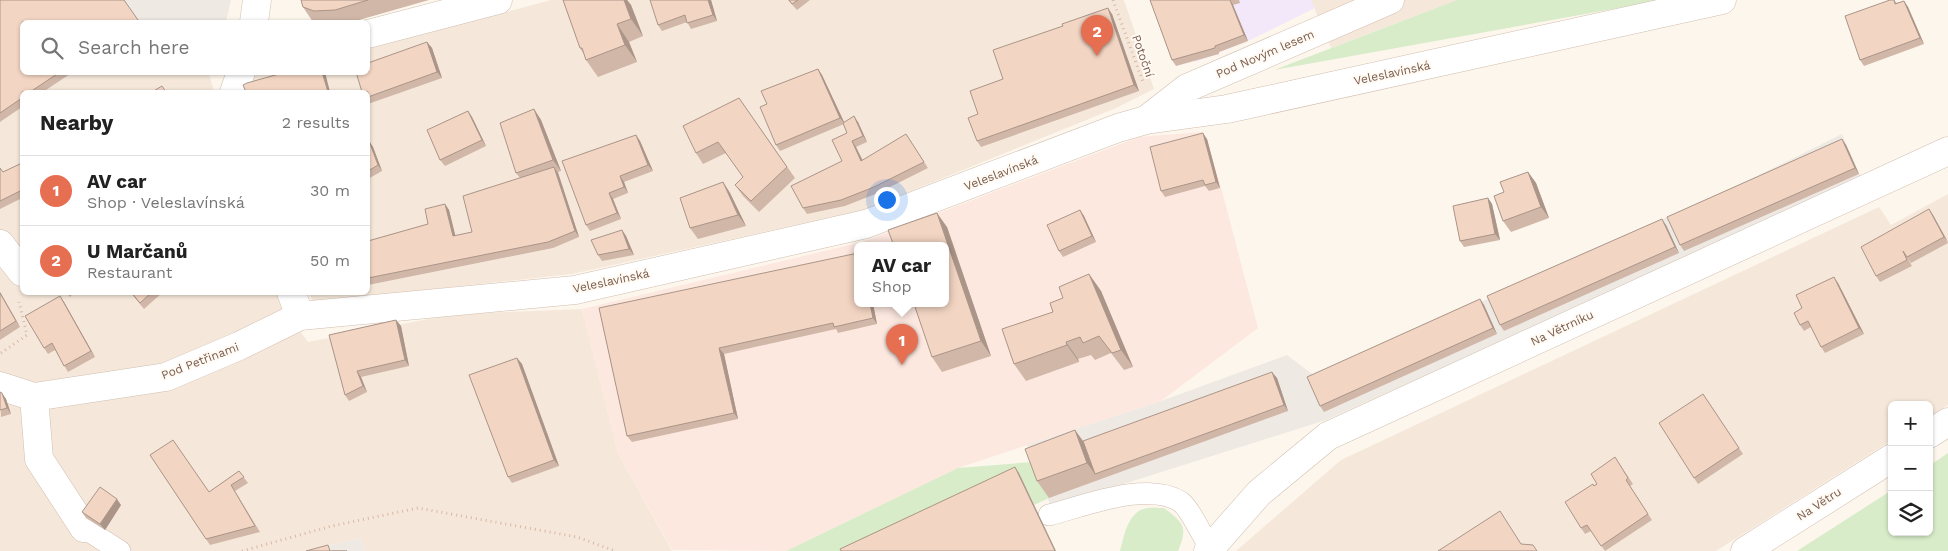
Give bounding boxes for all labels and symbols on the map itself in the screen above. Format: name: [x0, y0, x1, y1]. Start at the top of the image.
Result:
pin: 2: [1081, 15, 1113, 56]
street label: Pod Novým lesem: [1214, 27, 1316, 81]
street label: Potoční: [1129, 33, 1157, 79]
street label: Veleslavínská: [1352, 58, 1432, 88]
street label: Veleslavínská: [962, 152, 1040, 194]
your location: [874, 187, 900, 213]
street label: Veleslavínská: [571, 266, 651, 296]
street label: Na Větrníku: [1528, 307, 1596, 349]
pin: 1: [886, 324, 918, 365]
street label: Pod Petřinami: [159, 340, 241, 382]
street label: Na Větru: [1794, 484, 1844, 524]

